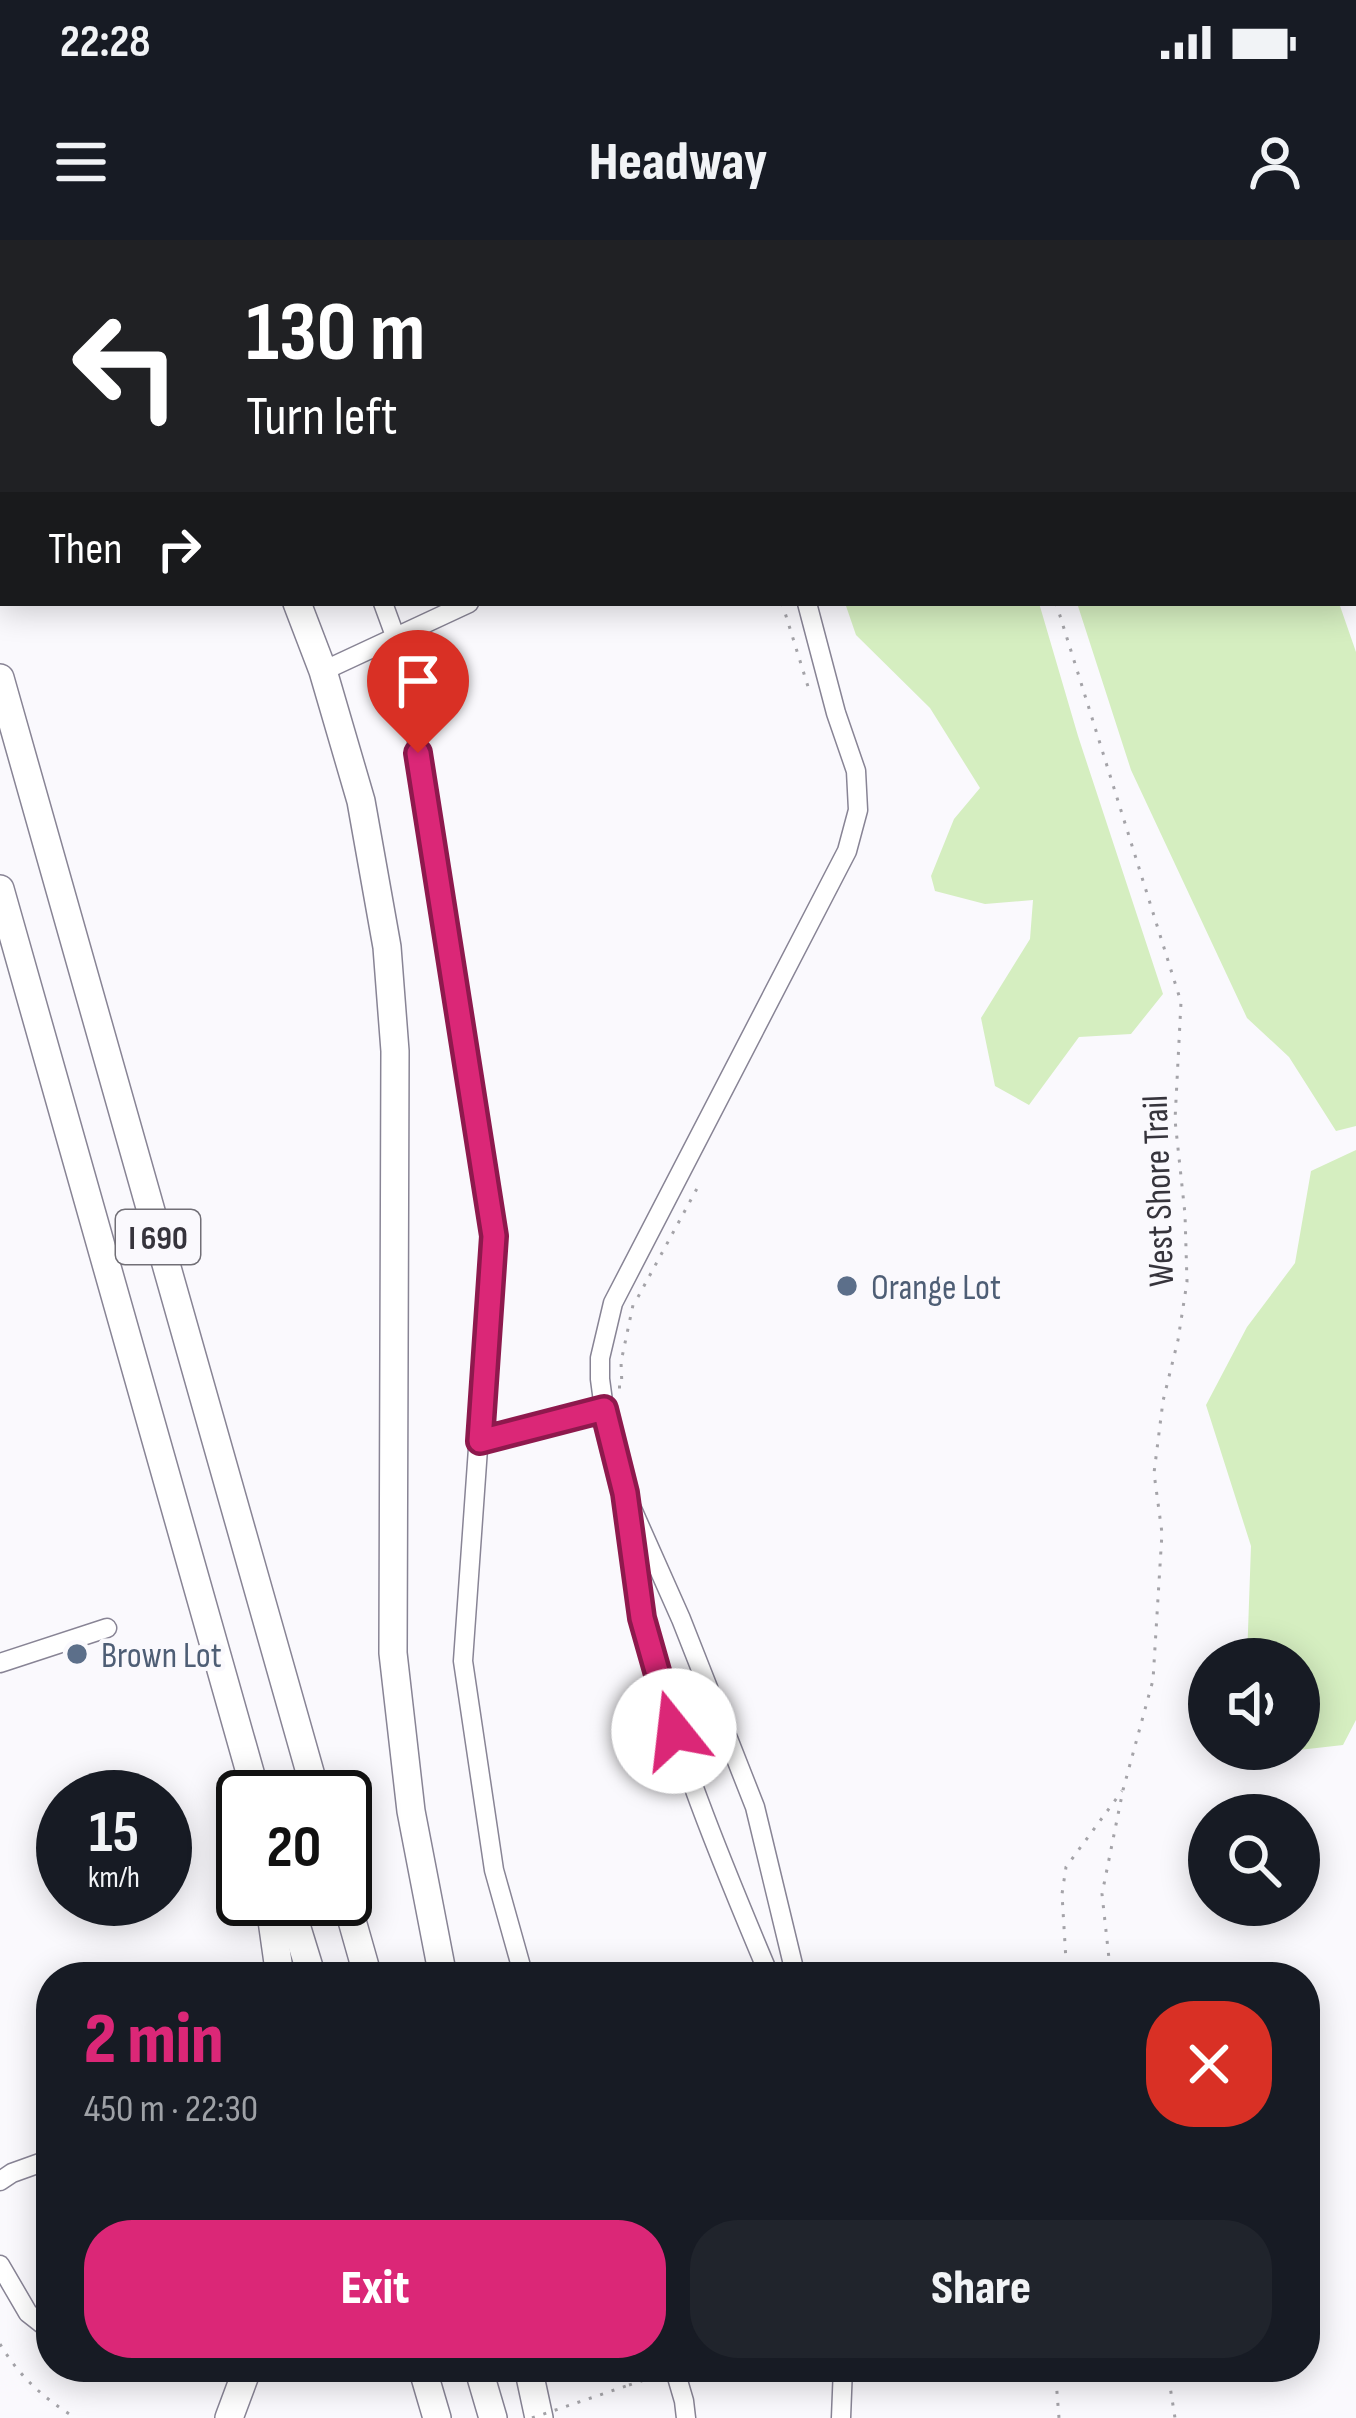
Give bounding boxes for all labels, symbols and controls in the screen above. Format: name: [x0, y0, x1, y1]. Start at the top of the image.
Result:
text: 22:28: [60, 15, 150, 70]
icon: menu: [48, 129, 114, 195]
icon: person: [1242, 129, 1308, 195]
text: Headway: [589, 130, 767, 195]
text: 130 m: [246, 283, 425, 384]
icon: left: [48, 288, 204, 444]
text: Turn left: [246, 385, 398, 450]
icon: right: [146, 516, 212, 582]
text: Then: [48, 522, 122, 577]
pin: [367, 630, 469, 753]
icon: arrive: [385, 648, 451, 714]
street label: West Shore Trail: [1135, 1094, 1184, 1287]
road number: I 690: [116, 1210, 200, 1264]
place label: Orange Lot: [871, 1267, 1001, 1310]
marker: Orange Lot: [834, 1273, 860, 1299]
place label: Brown Lot: [101, 1635, 222, 1678]
map controls: [1188, 1638, 1320, 1926]
button: sound: [1188, 1638, 1320, 1770]
marker: Brown Lot: [64, 1641, 90, 1667]
position arrow: [611, 1668, 737, 1794]
speed limit sign: 20: [216, 1770, 372, 1926]
button: search: [1188, 1794, 1320, 1926]
text: 15: [89, 1797, 139, 1869]
text: km/h: [88, 1860, 140, 1896]
text: 2 min: [84, 1997, 224, 2084]
button: close: [1146, 2001, 1272, 2127]
text: 450 m · 22:30: [84, 2086, 258, 2133]
button: Exit: [84, 2220, 666, 2358]
button: Share: [690, 2220, 1272, 2358]

